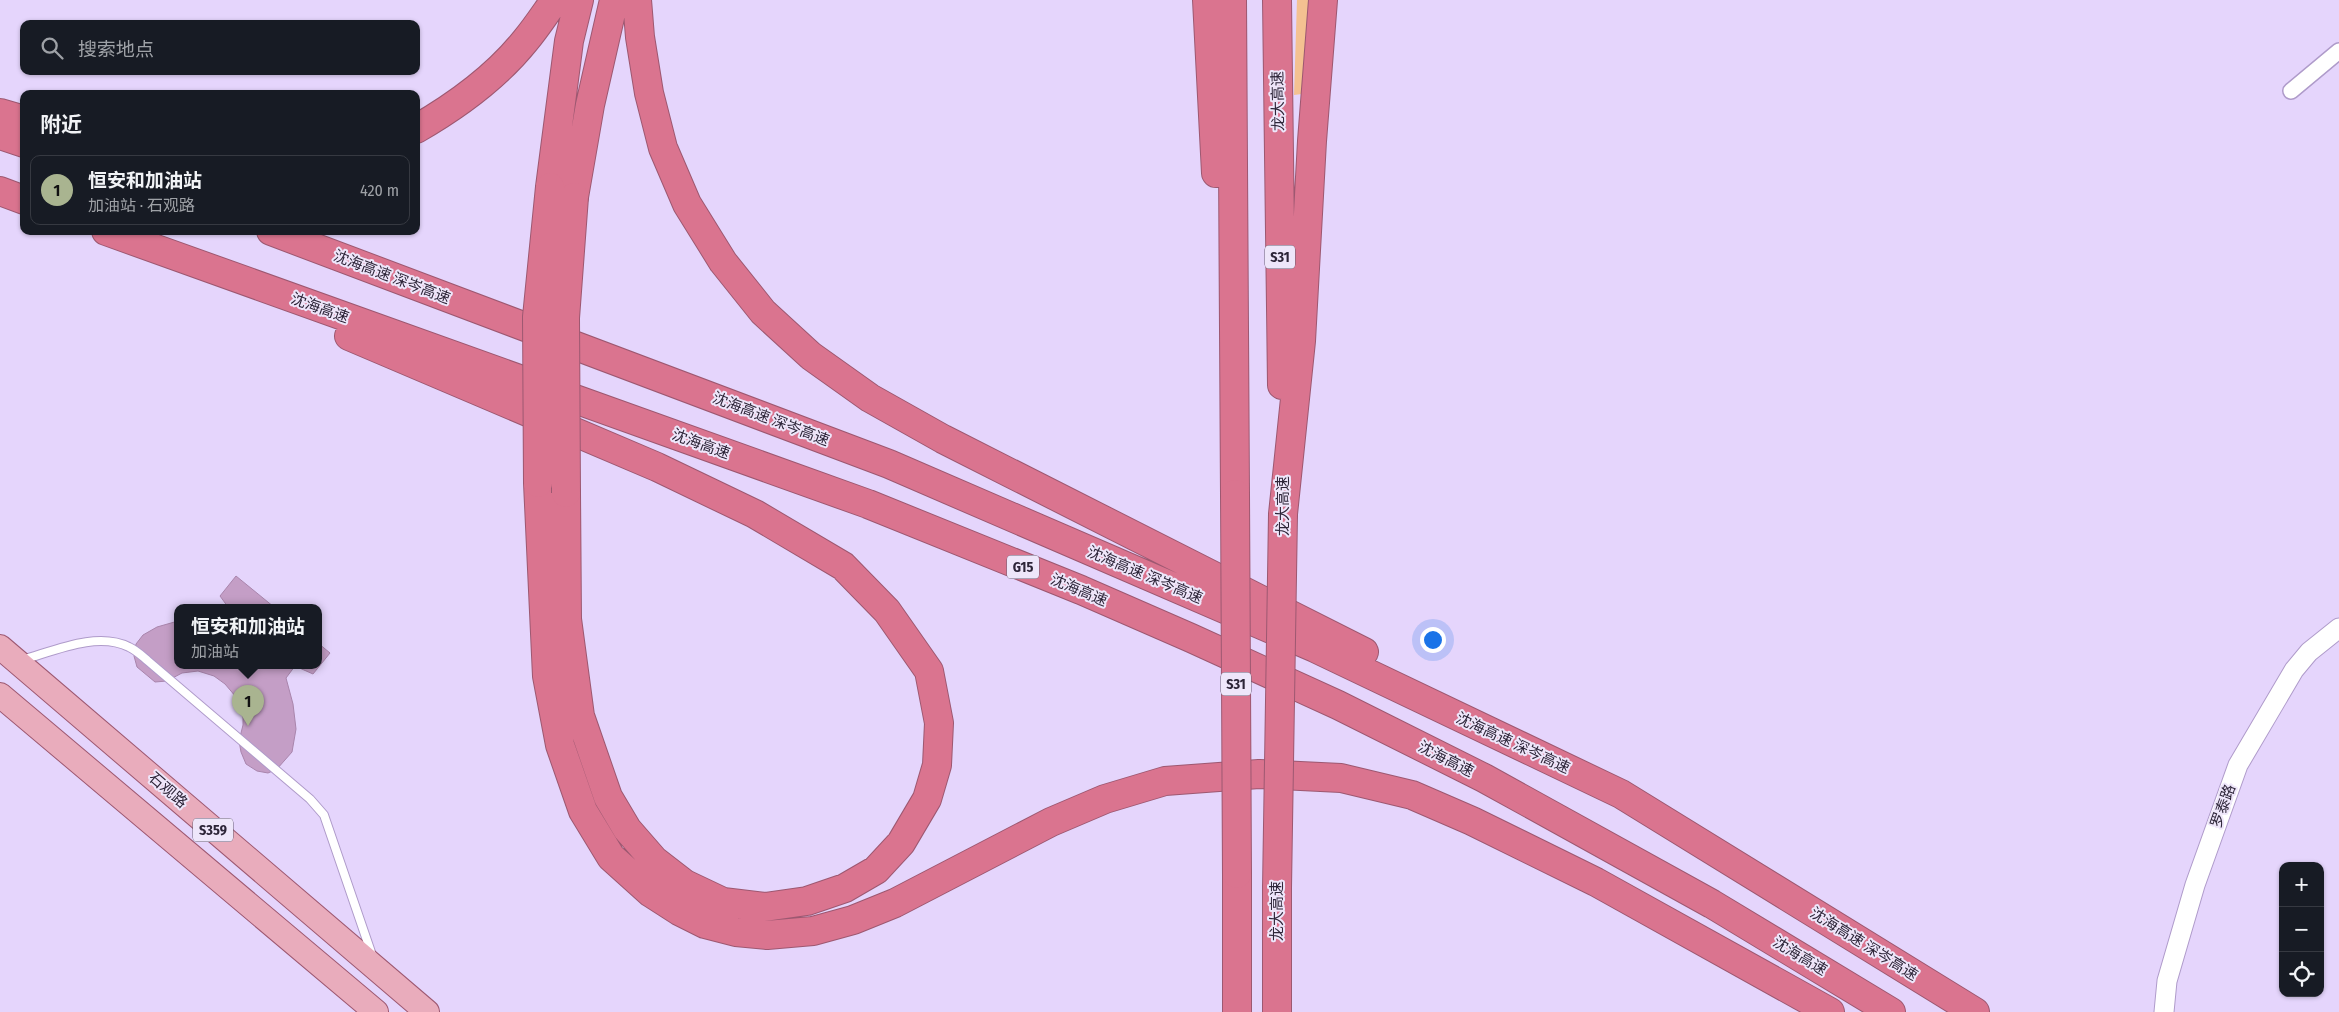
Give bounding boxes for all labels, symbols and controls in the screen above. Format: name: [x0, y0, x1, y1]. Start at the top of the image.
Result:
search box: [20, 20, 420, 75]
icon: search: [38, 34, 66, 62]
text: 搜索地点: [78, 38, 154, 61]
street label: 龙大高速: [1268, 71, 1288, 131]
text: 附近: [40, 112, 82, 138]
text: 恒安和加油站: [88, 169, 202, 192]
text: 1: [54, 181, 60, 200]
text: 420 m: [360, 181, 399, 200]
text: 加油站 · 石观路: [88, 196, 195, 215]
street label: 沈海高速 深岑高速: [331, 246, 453, 308]
road number: S31: [1265, 246, 1295, 268]
street label: 沈海高速: [289, 289, 351, 327]
street label: 沈海高速 深岑高速: [710, 388, 832, 450]
street label: 沈海高速: [670, 425, 732, 463]
street label: 龙大高速: [1274, 476, 1292, 536]
street label: 沈海高速 深岑高速: [1085, 543, 1205, 607]
road number: G15: [1007, 556, 1039, 578]
street label: 沈海高速: [1048, 570, 1110, 610]
popup: [174, 604, 322, 669]
text: 恒安和加油站: [191, 615, 305, 638]
your location: [1420, 627, 1446, 653]
text: 加油站: [191, 642, 239, 661]
road number: S31: [1221, 672, 1251, 696]
pin: 1: [232, 685, 264, 726]
street label: 沈海高速 深岑高速: [1453, 709, 1573, 777]
street label: 沈海高速: [1415, 737, 1477, 781]
street label: 石观路: [145, 768, 191, 812]
street label: 罗泰路: [2207, 782, 2239, 830]
road number: S359: [193, 818, 233, 842]
map controls: [2279, 862, 2324, 997]
button: +: [2279, 862, 2324, 907]
street label: 龙大高速: [1268, 881, 1286, 941]
street label: 沈海高速 深岑高速: [1807, 904, 1921, 984]
button: −: [2279, 907, 2324, 952]
street label: 沈海高速: [1770, 933, 1830, 979]
button: locate: [2279, 952, 2324, 997]

